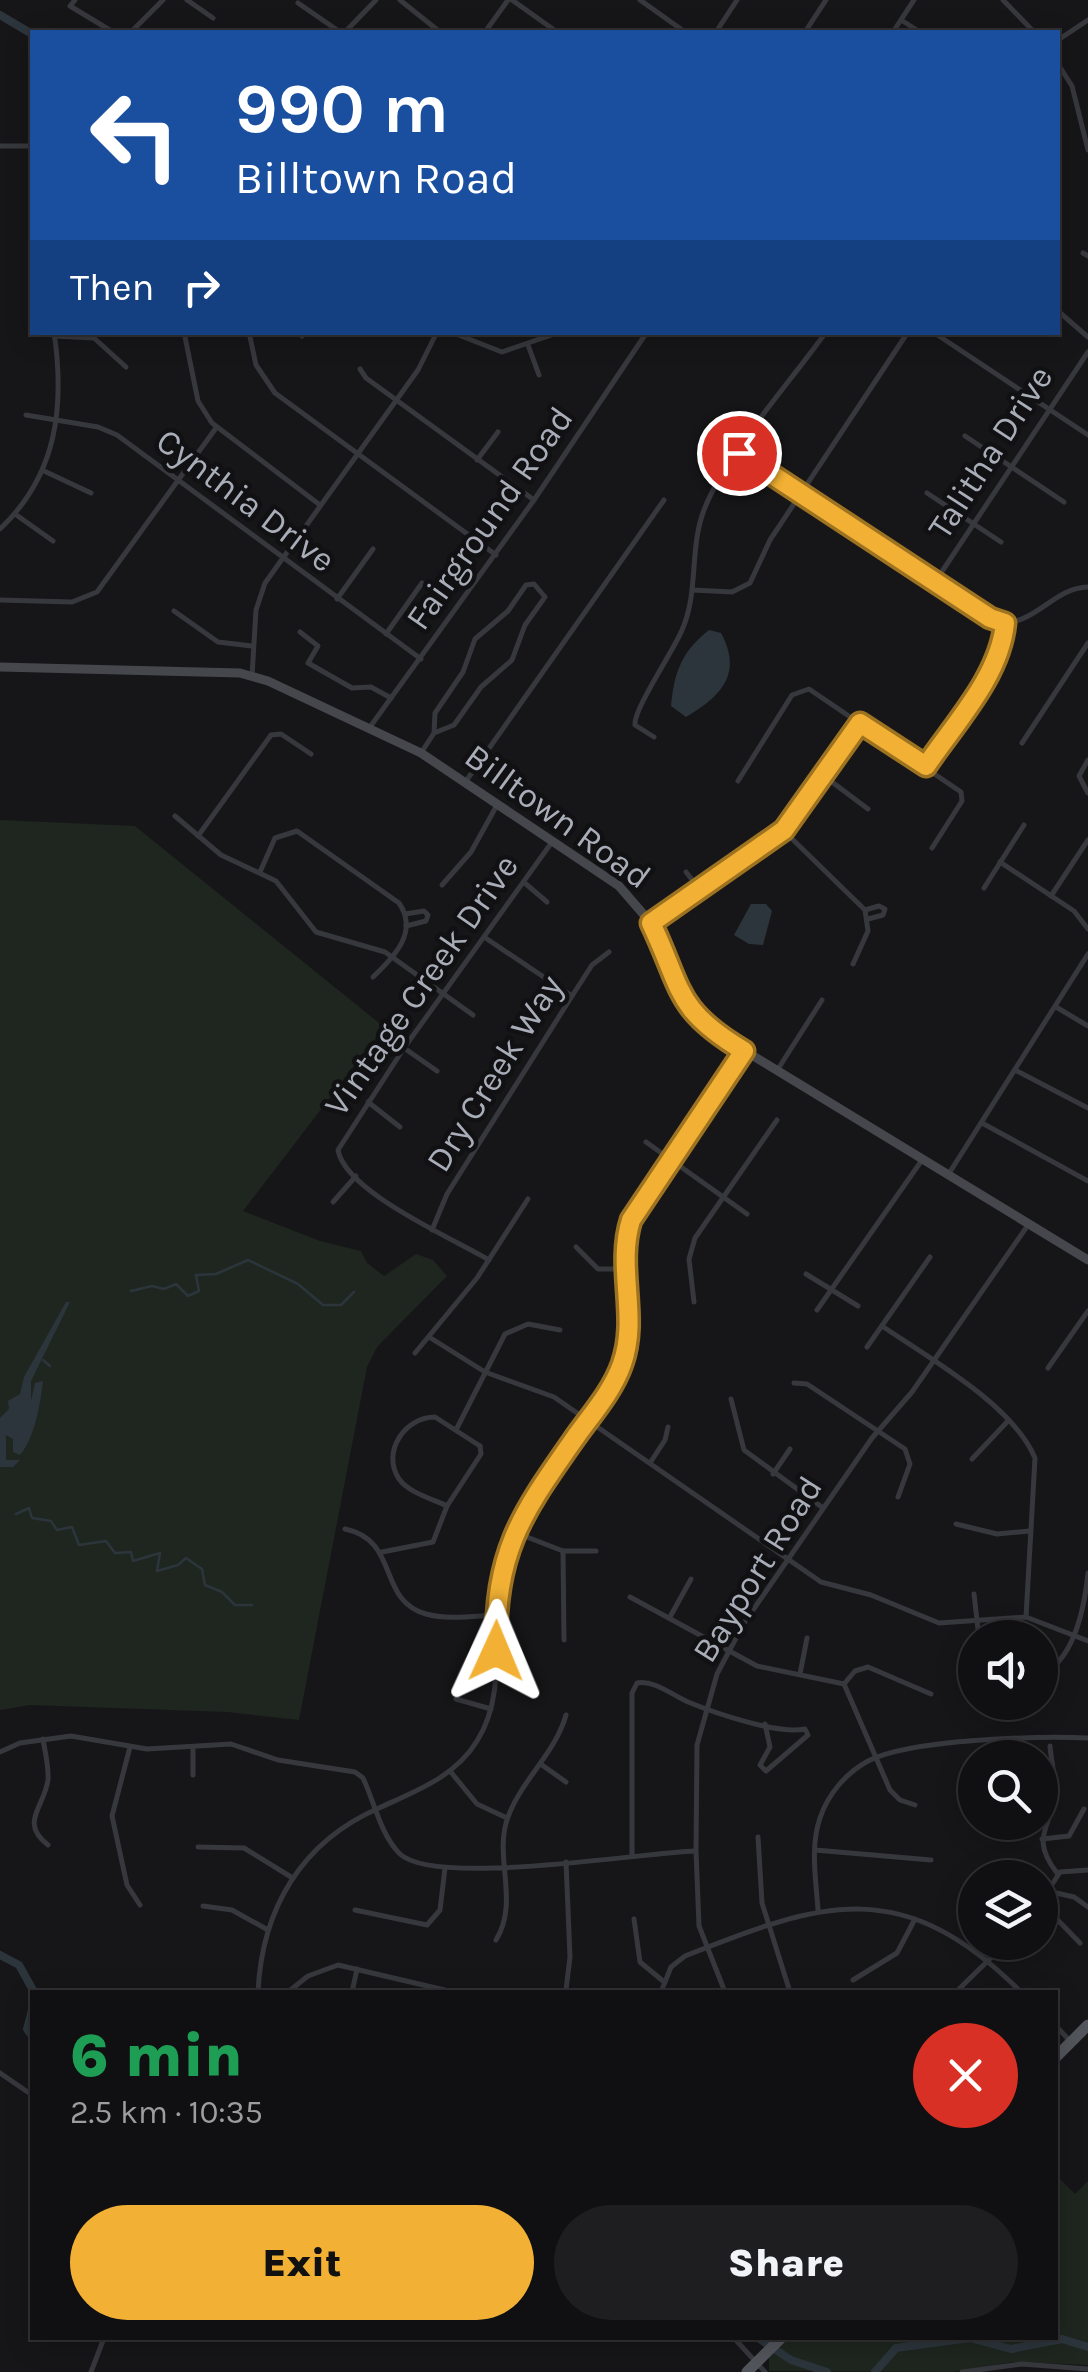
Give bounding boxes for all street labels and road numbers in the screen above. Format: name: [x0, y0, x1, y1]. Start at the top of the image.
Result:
street label: Talitha Drive: [919, 358, 1061, 546]
street label: Fairground Road: [397, 399, 582, 638]
street label: Cynthia Drive: [148, 420, 343, 581]
street label: Billtown Road: [457, 735, 659, 897]
street label: Vintage Creek Drive: [316, 847, 527, 1124]
street label: Dry Creek Way: [418, 967, 571, 1179]
street label: Bayport Road: [684, 1469, 831, 1670]

